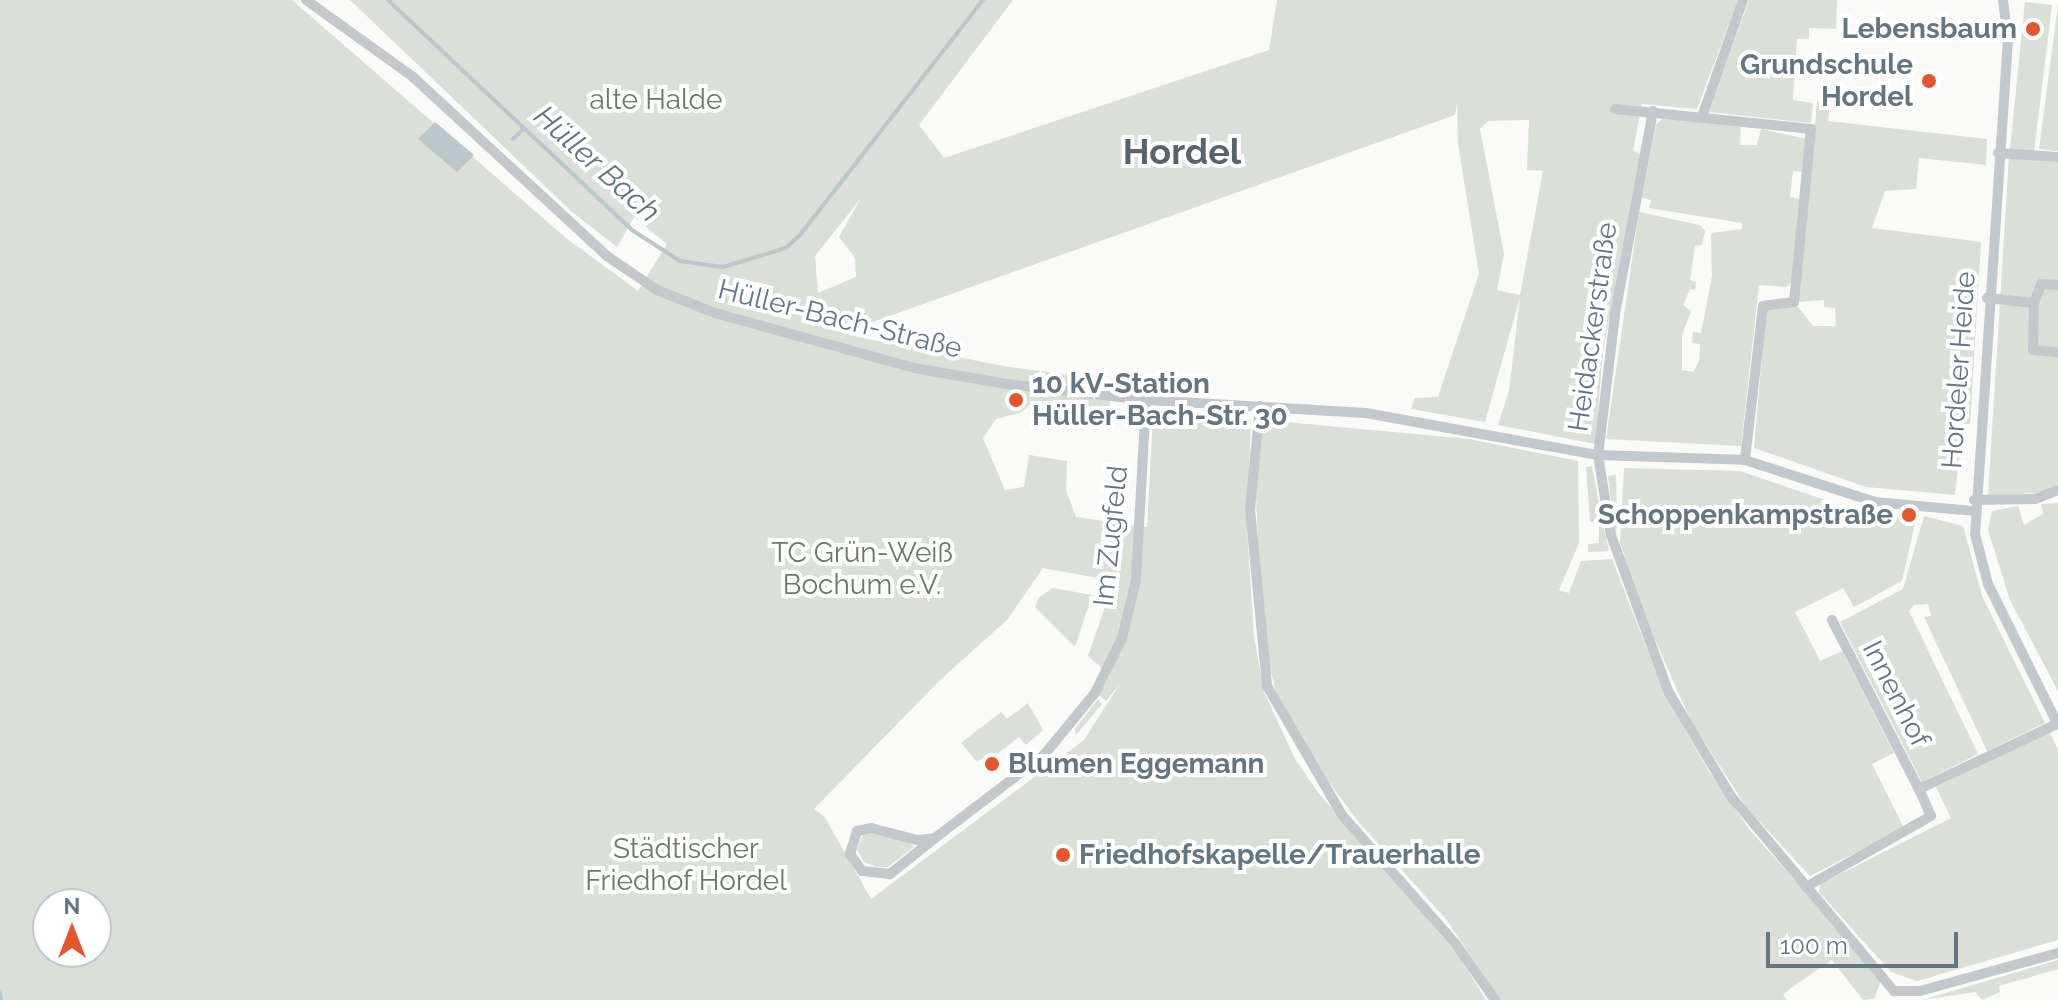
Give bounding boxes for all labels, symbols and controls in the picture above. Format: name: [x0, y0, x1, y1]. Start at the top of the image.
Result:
place label: Lebensbaum: [1842, 12, 2017, 46]
marker: Lebensbaum: [2024, 20, 2042, 38]
place label: Grundschule Hordel: [1740, 48, 1913, 114]
marker: Grundschule Hordel: [1920, 72, 1938, 90]
park label: alte Halde: [590, 83, 722, 117]
water label: Hüller Bach: [526, 98, 668, 230]
district label: Hordel: [1123, 130, 1241, 174]
street label: Heidackerstraße: [1562, 220, 1624, 434]
street label: Hordeler Heide: [1935, 270, 1983, 470]
street label: Hüller-Bach-Straße: [715, 272, 965, 366]
place label: 10 kV-Station Hüller-Bach-Str. 30: [1032, 367, 1288, 433]
marker: 10 kV-Station Hüller-Bach-Str. 30: [1007, 391, 1025, 409]
street label: Im Zugfeld: [1087, 464, 1135, 608]
place label: Schoppenkampstraße: [1598, 498, 1893, 532]
marker: Schoppenkampstraße: [1900, 506, 1918, 524]
park label: TC Grün-Weiß Bochum e.V.: [771, 536, 953, 602]
street label: Innenhof: [1855, 635, 1937, 753]
place label: Blumen Eggemann: [1008, 747, 1264, 781]
marker: Blumen Eggemann: [983, 755, 1001, 773]
park label: Städtischer Friedhof Hordel: [585, 832, 787, 898]
place label: Friedhofskapelle/Trauerhalle: [1079, 838, 1480, 872]
marker: Friedhofskapelle/Trauerhalle: [1054, 846, 1072, 864]
north arrow: [32, 888, 112, 968]
text: N: [64, 893, 80, 919]
scale bar: [1770, 916, 1962, 966]
text: 100 m: [1780, 931, 1848, 960]

